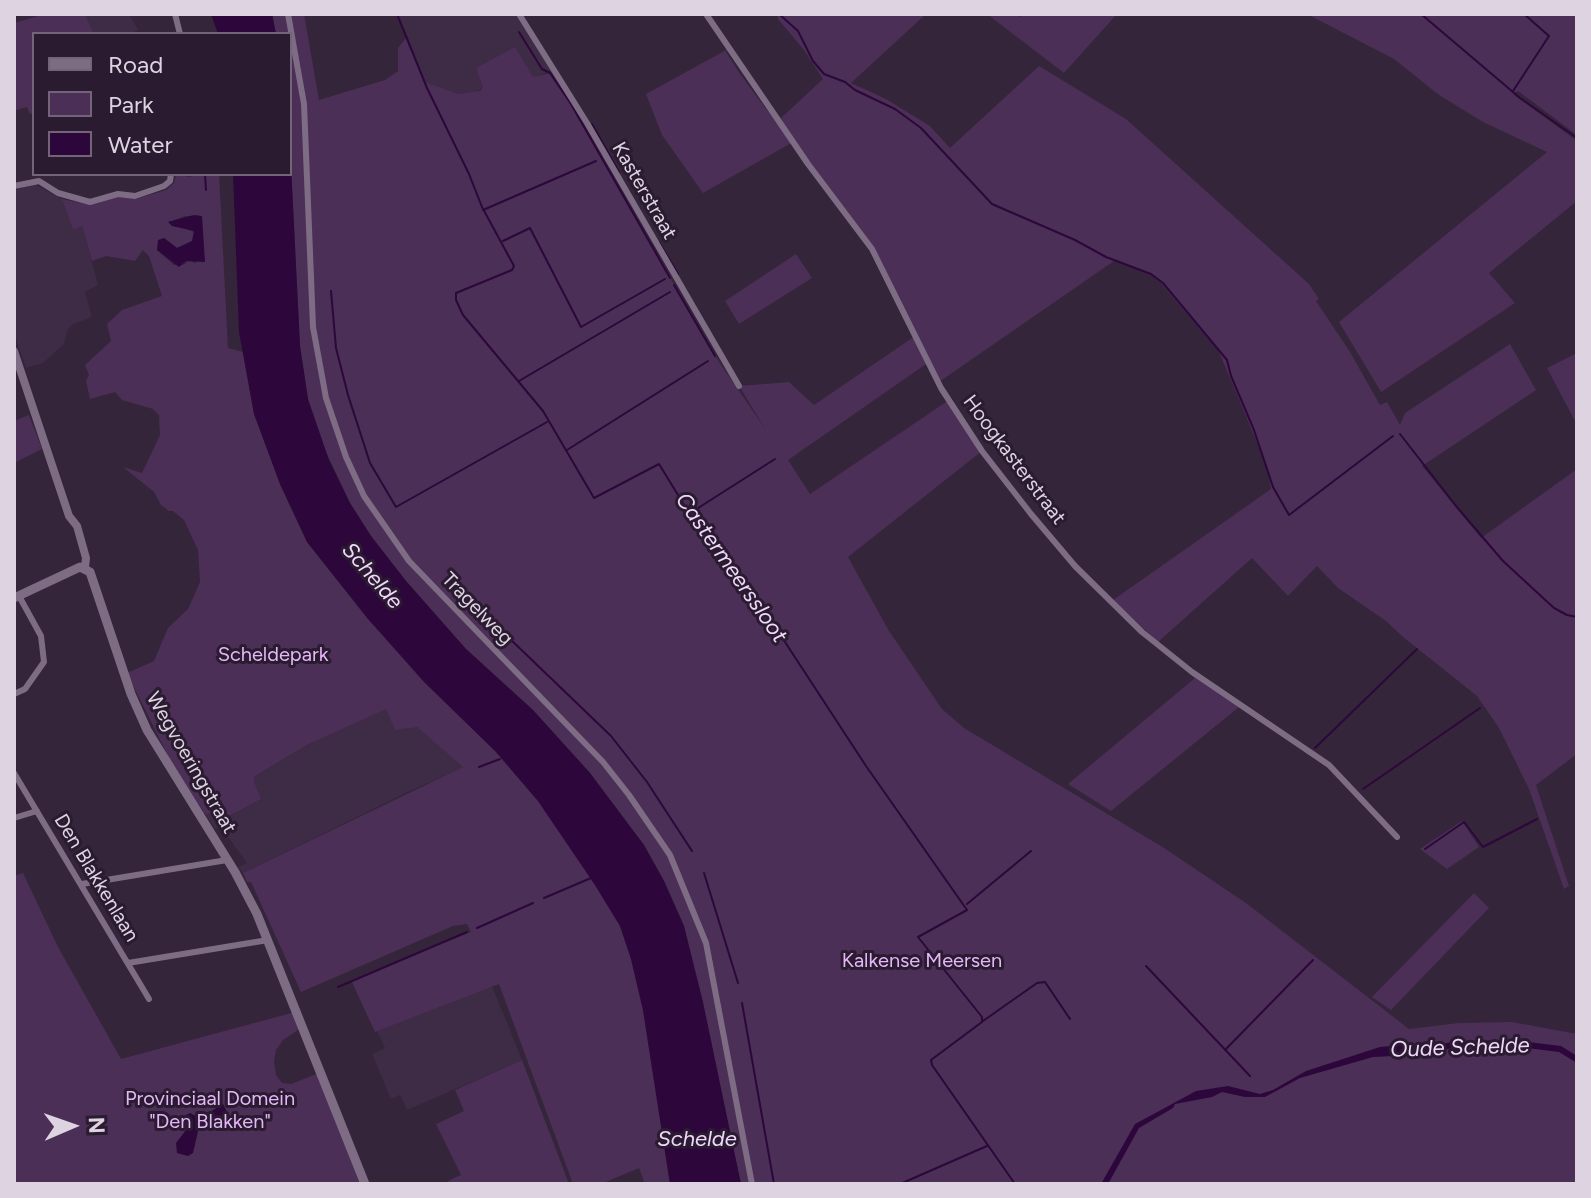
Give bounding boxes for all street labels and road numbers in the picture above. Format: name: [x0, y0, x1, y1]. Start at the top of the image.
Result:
street label: Kasterstraat: [607, 138, 681, 244]
street label: Hoogkasterstraat: [958, 391, 1070, 529]
street label: Tragelweg: [436, 567, 518, 651]
street label: Wegvoeringstraat: [141, 688, 241, 838]
street label: Den Blakkenlaan: [48, 810, 144, 946]

